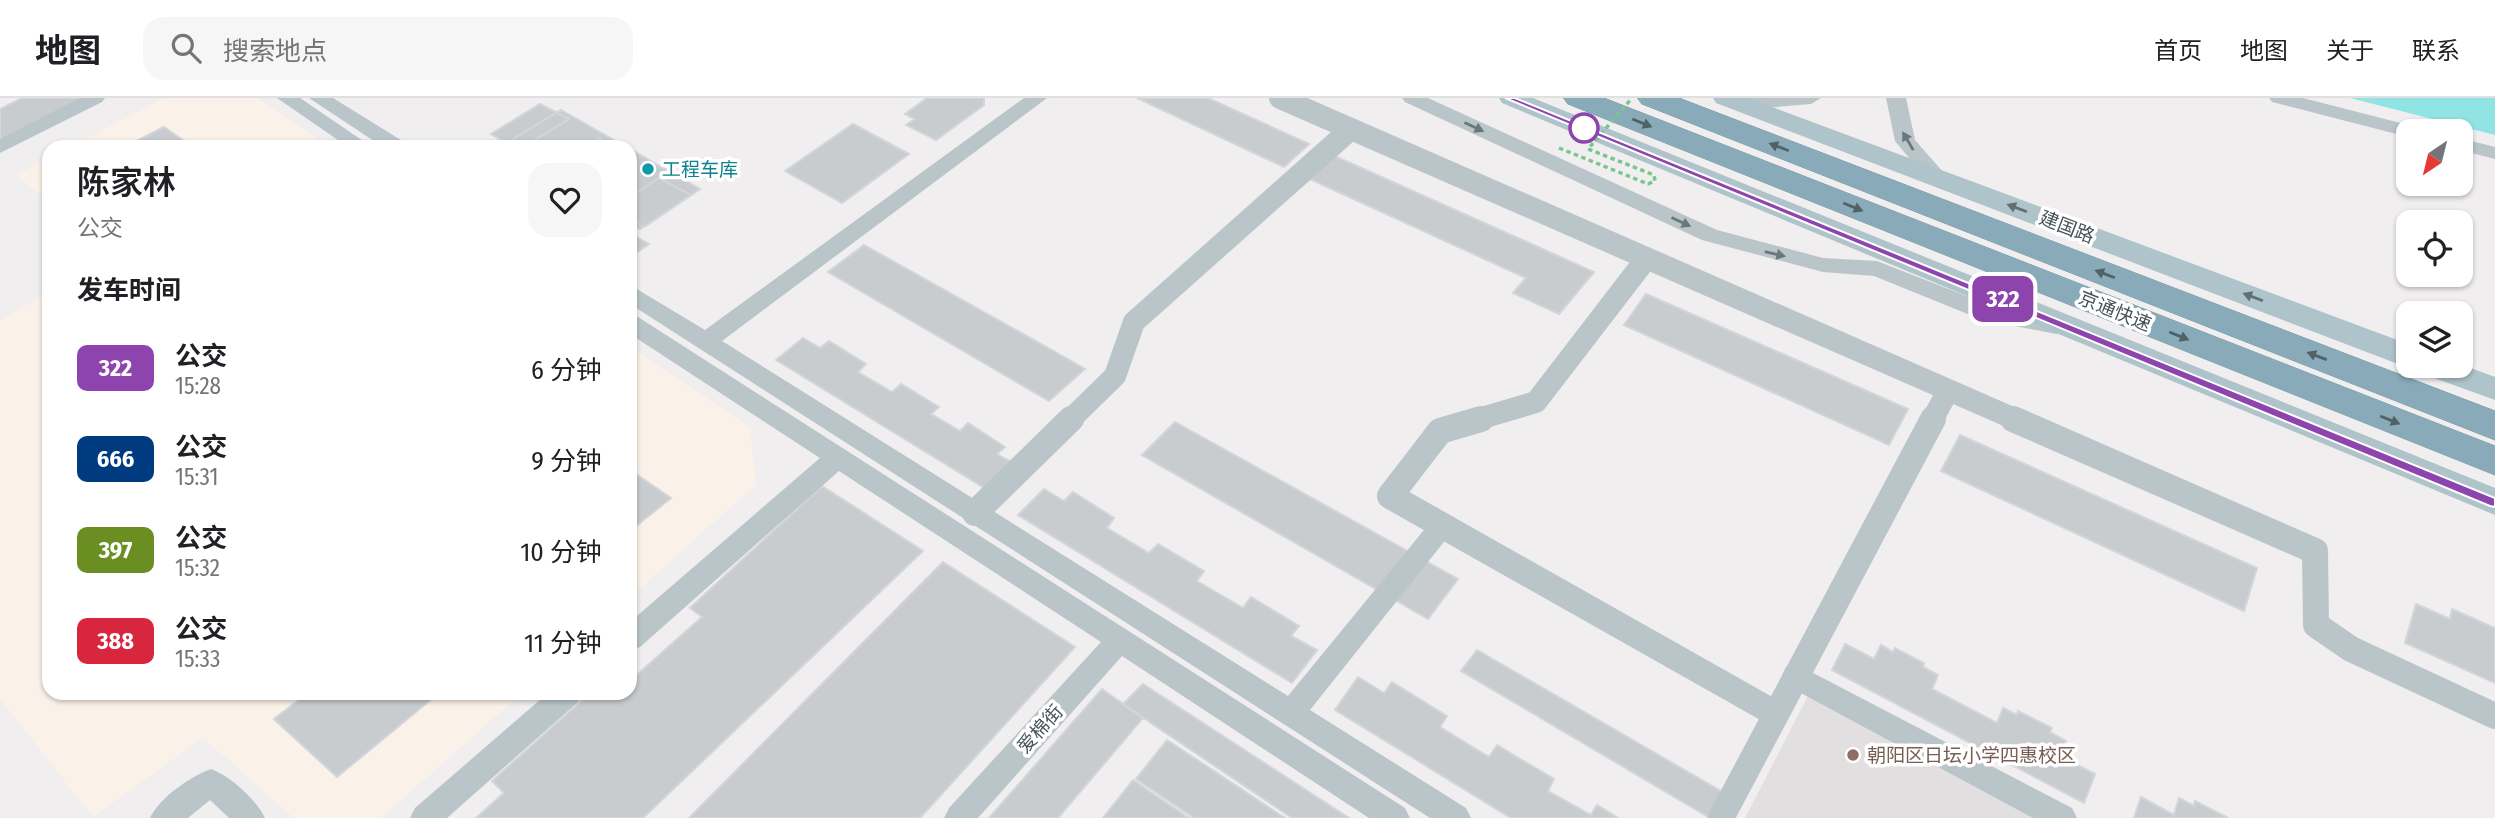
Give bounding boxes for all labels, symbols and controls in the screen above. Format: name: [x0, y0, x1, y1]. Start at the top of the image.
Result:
search box: [143, 17, 633, 80]
icon: search: [167, 29, 205, 67]
text: 地图: [35, 31, 101, 71]
text: 搜索地点: [223, 36, 327, 67]
text: 首页: [2154, 37, 2202, 65]
text: 地图: [2240, 37, 2288, 65]
text: 关于: [2326, 37, 2374, 65]
text: 联系: [2412, 37, 2460, 65]
unlabelled marker: [1569, 113, 1599, 143]
one-way arrow: [1631, 118, 1652, 129]
north arrow: [2396, 119, 2473, 196]
map controls: [2396, 119, 2473, 378]
one-way arrow: [1464, 121, 1484, 132]
one-way arrow: [1902, 131, 1915, 151]
one-way arrow: [1768, 142, 1789, 153]
place label: 工程车库: [662, 158, 738, 181]
marker: 工程车库: [640, 161, 656, 177]
text: 陈家林: [77, 163, 176, 203]
button: heart: [528, 163, 602, 237]
one-way arrow: [1843, 201, 1864, 212]
one-way arrow: [2006, 202, 2027, 213]
street label: 建国路: [2036, 206, 2098, 248]
button: locate: [2396, 210, 2473, 287]
text: 公交: [77, 214, 123, 242]
one-way arrow: [1670, 217, 1691, 228]
one-way arrow: [1764, 249, 1786, 260]
one-way arrow: [2095, 269, 2116, 280]
text: 发车时间: [77, 275, 181, 306]
line badge: 322: [1963, 276, 2043, 322]
text: 322: [1986, 285, 2020, 313]
street label: 京通快速: [2075, 286, 2155, 336]
one-way arrow: [2242, 291, 2263, 302]
button: layers: [2396, 301, 2473, 378]
one-way arrow: [2168, 330, 2189, 341]
text: 公交: [175, 341, 227, 372]
one-way arrow: [2307, 351, 2328, 362]
text: 322: [99, 354, 132, 382]
text: 6 分钟: [531, 355, 602, 386]
text: 15:28: [175, 372, 221, 400]
one-way arrow: [2380, 414, 2401, 425]
text: 公交: [175, 432, 227, 463]
text: 666: [97, 445, 134, 473]
text: 9 分钟: [531, 446, 602, 477]
text: 15:31: [175, 463, 218, 491]
text: 公交: [175, 523, 227, 554]
text: 397: [99, 536, 132, 564]
text: 10 分钟: [520, 537, 602, 568]
text: 15:32: [175, 554, 220, 582]
text: 公交: [175, 614, 227, 645]
text: 388: [97, 627, 134, 655]
text: 11 分钟: [524, 628, 602, 659]
text: 15:33: [175, 645, 220, 673]
street label: 爱棉街: [1012, 700, 1068, 758]
place label: 朝阳区日坛小学四惠校区: [1867, 744, 2076, 767]
marker: 朝阳区日坛小学四惠校区: [1845, 747, 1861, 763]

